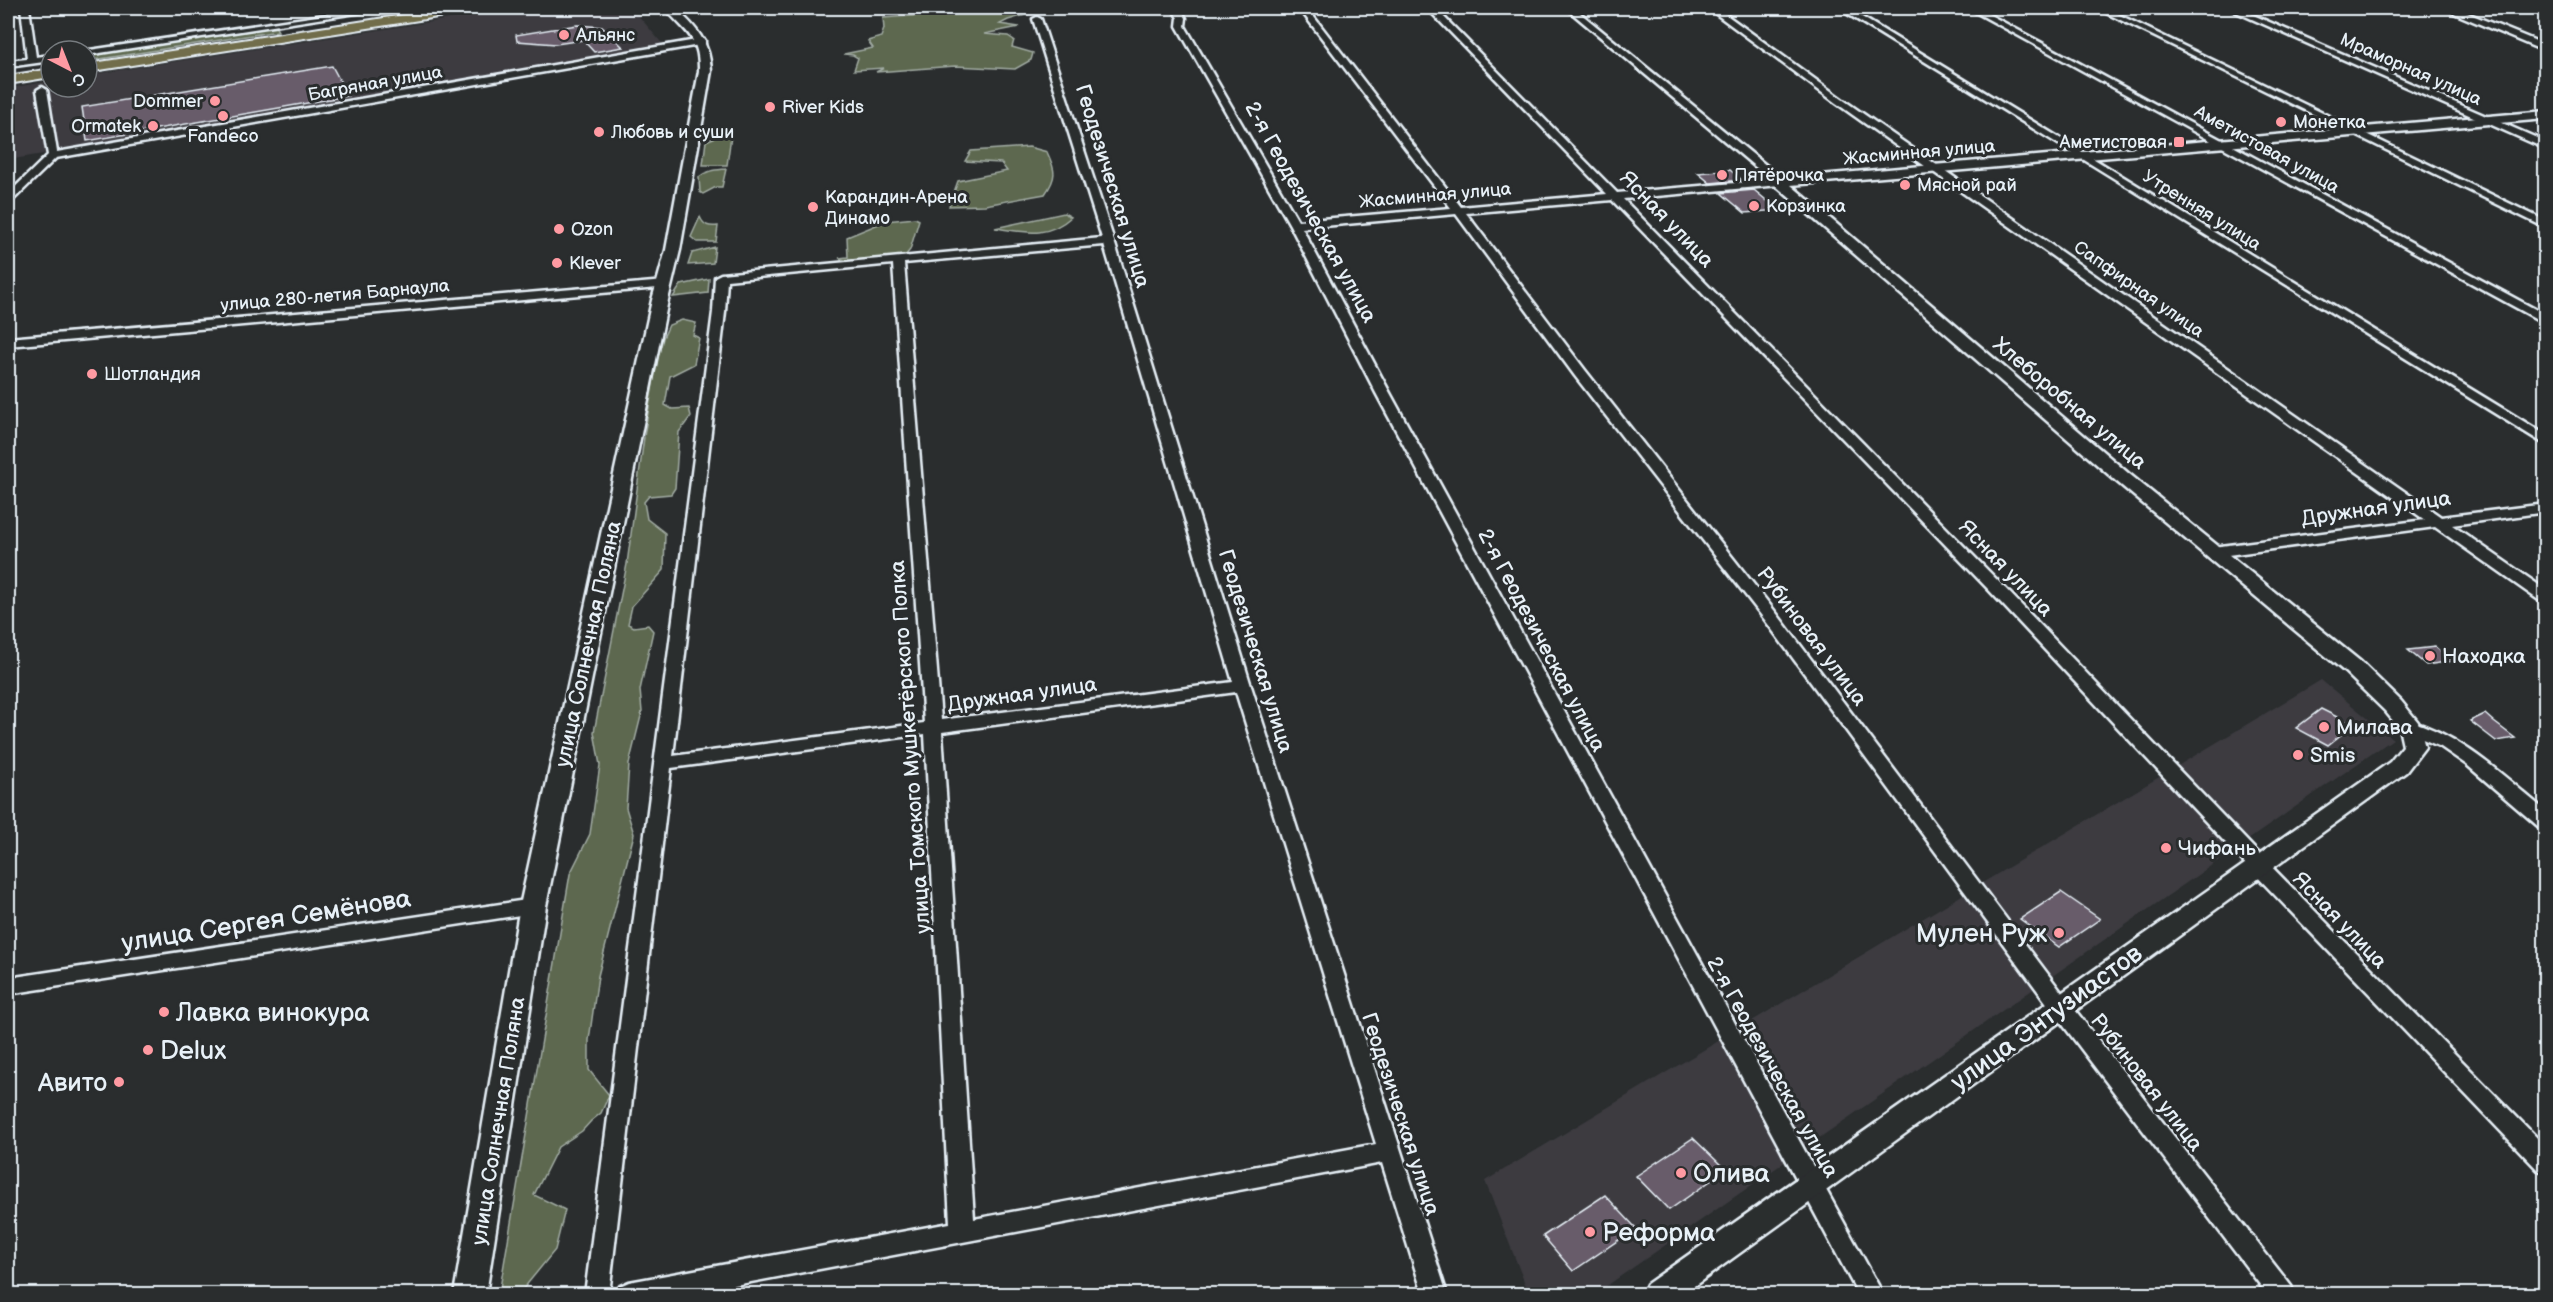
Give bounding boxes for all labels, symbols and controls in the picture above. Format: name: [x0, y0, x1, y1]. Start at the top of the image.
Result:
place label: Альянс: [575, 25, 635, 46]
marker: Альянс: [557, 28, 571, 42]
street label: Мраморная улица: [2337, 29, 2485, 110]
north arrow: [39, 39, 99, 99]
street label: Багряная улица: [306, 61, 444, 106]
text: С: [68, 68, 89, 90]
street label: Геодезическая улица: [1070, 81, 1156, 291]
place label: Dommer: [133, 91, 203, 112]
marker: Dommer: [208, 94, 222, 108]
place label: River Kids: [782, 97, 864, 118]
street label: 2-я Геодезическая улица: [1239, 97, 1382, 328]
marker: River Kids: [763, 100, 777, 114]
street label: Аметистовая улица: [2190, 100, 2343, 198]
marker: Fandeco: [216, 109, 230, 123]
place label: Монетка: [2293, 112, 2366, 133]
marker: Монетка: [2274, 115, 2288, 129]
place label: Ormatek: [71, 116, 141, 137]
marker: Ormatek: [146, 119, 160, 133]
place label: Любовь и суши: [610, 122, 734, 143]
marker: Любовь и суши: [592, 125, 606, 139]
place label: Fandeco: [187, 126, 259, 147]
place label: Аметистовая: [2059, 132, 2167, 153]
street label: Жасминная улица: [1842, 135, 1996, 170]
marker: Аметистовая: [2172, 135, 2186, 149]
place label: Пятёрочка: [1734, 165, 1825, 186]
street label: Ясная улица: [1614, 166, 1719, 273]
street label: Утренняя улица: [2139, 166, 2265, 255]
marker: Пятёрочка: [1715, 168, 1729, 182]
place label: Мясной рай: [1917, 175, 2017, 196]
street label: Жасминная улица: [1358, 178, 1512, 213]
marker: Мясной рай: [1898, 178, 1912, 192]
place label: Карандин-Арена Динамо: [825, 187, 968, 229]
place label: Корзинка: [1766, 196, 1846, 217]
marker: Корзинка: [1747, 199, 1761, 213]
marker: Карандин-Арена Динамо: [806, 200, 820, 214]
place label: Ozon: [571, 219, 613, 240]
marker: Ozon: [552, 222, 566, 236]
street label: Сапфирная улица: [2070, 237, 2208, 342]
place label: Klever: [569, 253, 621, 274]
marker: Klever: [550, 256, 564, 270]
street label: улица 280-летия Барнаула: [220, 275, 451, 316]
street label: Хлеборобная улица: [1988, 332, 2152, 475]
place label: Шотландия: [104, 364, 201, 385]
marker: Шотландия: [85, 367, 99, 381]
street label: Дружная улица: [2300, 486, 2453, 531]
street label: Ясная улица: [1953, 515, 2058, 622]
street label: улица Солнечная Поляна: [550, 518, 627, 770]
street label: 2-я Геодезическая улица: [1472, 524, 1611, 756]
street label: Геодезическая улица: [1213, 546, 1299, 756]
street label: улица Томского Мушкетёрского Полка: [885, 559, 936, 935]
street label: Рубиновая улица: [1751, 562, 1872, 711]
place label: Находка: [2442, 644, 2526, 669]
marker: Находка: [2423, 649, 2437, 663]
street label: Дружная улица: [946, 672, 1099, 717]
place label: Милава: [2336, 715, 2414, 740]
marker: Милава: [2317, 720, 2331, 734]
place label: Smis: [2310, 743, 2355, 768]
marker: Smis: [2291, 748, 2305, 762]
place label: Чифань: [2178, 836, 2257, 861]
marker: Чифань: [2159, 841, 2173, 855]
street label: Ясная улица: [2287, 867, 2392, 974]
street label: улица Сергея Семёнова: [119, 883, 413, 960]
place label: Мулен Руж: [1916, 919, 2048, 950]
marker: Мулен Руж: [2052, 926, 2066, 940]
street label: улица Энтузиастов: [1945, 938, 2149, 1098]
street label: 2-я Геодезическая улица: [1701, 952, 1844, 1183]
street label: улица Солнечная Поляна: [467, 995, 531, 1247]
place label: Лавка винокура: [175, 998, 370, 1029]
marker: Лавка винокура: [157, 1005, 171, 1019]
street label: Рубиновая улица: [2085, 1008, 2208, 1157]
street label: Геодезическая улица: [1356, 1010, 1445, 1219]
place label: Delux: [160, 1036, 226, 1067]
marker: Delux: [141, 1043, 155, 1057]
place label: Авито: [37, 1068, 107, 1099]
marker: Авито: [112, 1075, 126, 1089]
place label: Олива: [1693, 1159, 1770, 1190]
marker: Олива: [1674, 1166, 1688, 1180]
place label: Реформа: [1602, 1218, 1715, 1249]
marker: Реформа: [1583, 1225, 1597, 1239]

